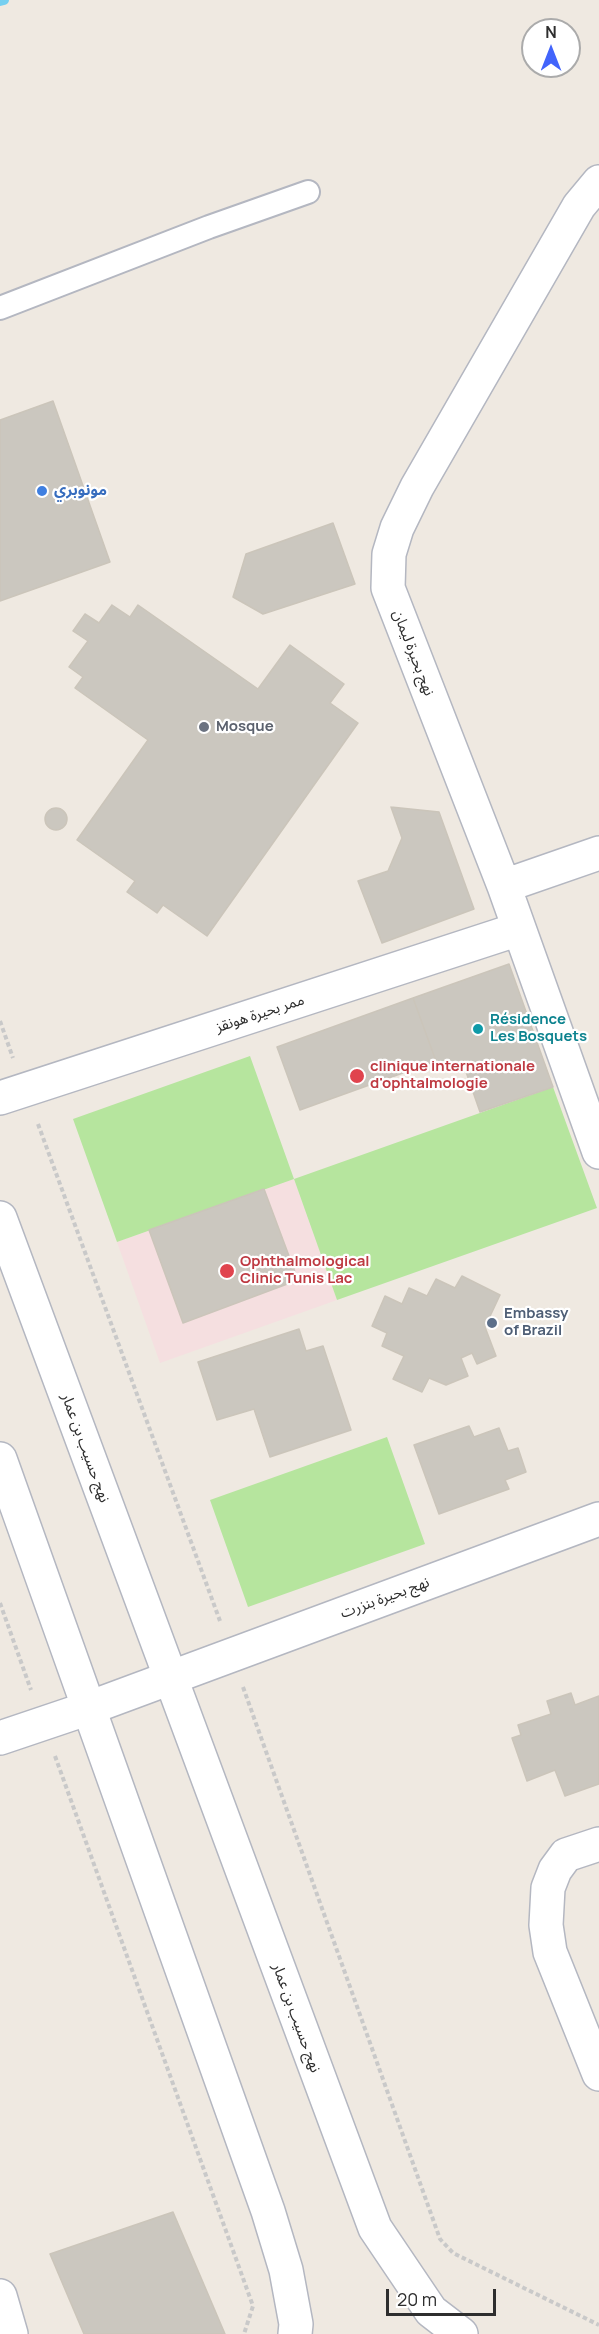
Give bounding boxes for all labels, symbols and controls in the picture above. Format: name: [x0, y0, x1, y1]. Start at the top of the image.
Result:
north arrow: [521, 18, 581, 78]
text: N: [545, 21, 557, 43]
place label: مونوبري: [54, 482, 107, 500]
marker: مونوبري: [35, 484, 49, 498]
street label: نهج بحيرة ليمان: [388, 607, 438, 699]
place label: Mosque: [216, 718, 274, 736]
marker: Mosque: [197, 720, 211, 734]
street label: ممر بحيرة هونقز: [213, 991, 307, 1037]
place label: Résidence Les Bosquets: [490, 1011, 587, 1046]
marker: Résidence Les Bosquets: [471, 1022, 485, 1036]
place label: clinique internationale d'ophtalmologie: [370, 1058, 535, 1093]
marker: clinique internationale d'ophtalmologie: [348, 1067, 366, 1085]
place label: Ophthalmological Clinic Tunis Lac: [240, 1253, 369, 1288]
marker: Ophthalmological Clinic Tunis Lac: [218, 1262, 236, 1280]
place label: Embassy of Brazil: [504, 1305, 568, 1340]
marker: Embassy of Brazil: [485, 1316, 499, 1330]
street label: نهج حسيب بن عمار: [57, 1391, 113, 1505]
street label: نهج بحيرة بنزرت: [338, 1574, 432, 1622]
street label: نهج حسيب بن عمار: [268, 1961, 324, 2075]
scale bar: [389, 2277, 498, 2315]
text: 20 m: [397, 2287, 437, 2311]

